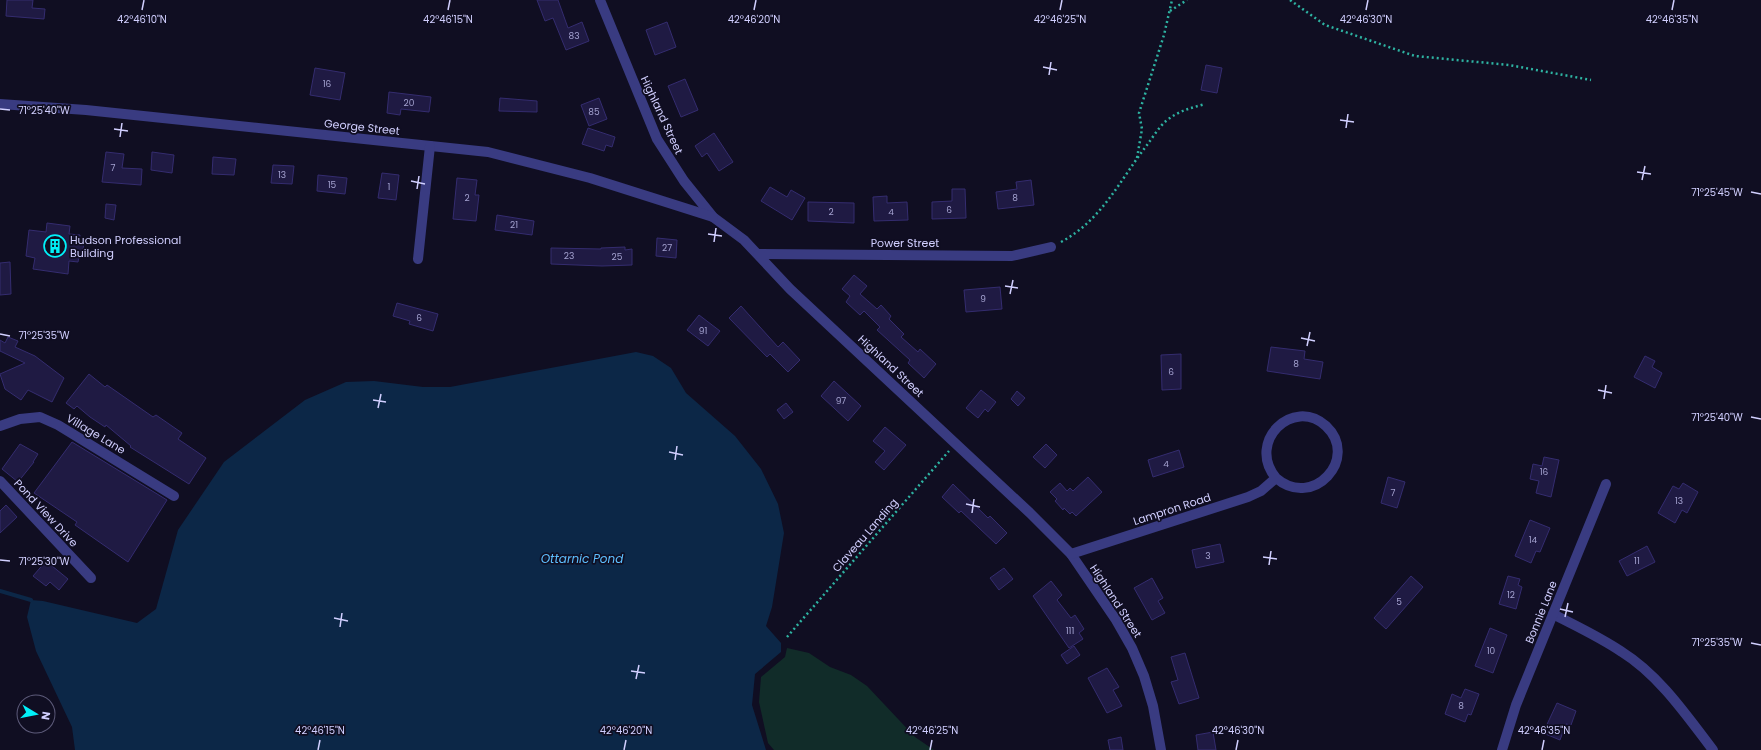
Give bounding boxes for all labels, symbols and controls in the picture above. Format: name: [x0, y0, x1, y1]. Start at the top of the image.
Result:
text: 42°46'10"N: [117, 12, 167, 27]
text: 42°46'15"N: [423, 12, 473, 27]
text: 42°46'20"N: [728, 12, 780, 27]
text: 42°46'25"N: [1034, 12, 1086, 27]
text: 42°46'30"N: [1340, 12, 1392, 27]
text: 42°46'35"N: [1646, 12, 1698, 27]
house number: 83: [569, 30, 579, 42]
street label: Highland Street: [637, 73, 687, 157]
house number: 16: [323, 78, 332, 90]
house number: 20: [404, 97, 415, 109]
text: 71°25'40"W: [18, 103, 70, 118]
house number: 85: [588, 106, 600, 118]
street label: George Street: [323, 115, 401, 139]
house number: 7: [111, 162, 116, 174]
house number: 13: [278, 169, 286, 181]
house number: 15: [328, 179, 337, 191]
house number: 1: [388, 181, 391, 193]
text: 71°25'45"W: [1691, 185, 1743, 200]
house number: 2: [464, 192, 470, 204]
house number: 8: [1012, 192, 1018, 204]
house number: 6: [946, 204, 952, 216]
house number: 2: [828, 206, 834, 218]
house number: 4: [888, 206, 894, 218]
house number: 21: [510, 219, 518, 231]
place label: Hudson Professional Building: [70, 232, 181, 261]
building icon: Hudson Professional Building: [42, 233, 68, 259]
street label: Power Street: [871, 235, 939, 251]
house number: 27: [662, 242, 672, 254]
house number: 23: [564, 250, 574, 262]
house number: 25: [612, 251, 623, 263]
house number: 9: [980, 293, 986, 305]
house number: 6: [416, 312, 422, 324]
house number: 91: [699, 325, 707, 337]
text: 71°25'35"W: [18, 328, 70, 343]
street label: Highland Street: [855, 331, 927, 401]
house number: 8: [1293, 358, 1299, 370]
house number: 6: [1168, 366, 1174, 378]
house number: 97: [836, 395, 846, 407]
street label: Village Lane: [63, 410, 129, 458]
text: 71°25'40"W: [1691, 410, 1743, 425]
house number: 4: [1163, 458, 1169, 470]
house number: 16: [1540, 466, 1549, 478]
street label: Pond View Drive: [10, 476, 82, 551]
house number: 7: [1391, 487, 1396, 499]
street label: Lampron Road: [1131, 489, 1213, 529]
street label: Claveau Landing: [828, 495, 902, 575]
house number: 13: [1675, 495, 1683, 507]
house number: 14: [1529, 534, 1538, 546]
water label: Ottarnic Pond: [541, 550, 624, 567]
house number: 3: [1205, 550, 1211, 562]
text: 71°25'30"W: [18, 554, 70, 569]
house number: 11: [1634, 555, 1640, 567]
street label: Highland Street: [1086, 561, 1146, 641]
street label: Bonnie Lane: [1521, 578, 1561, 646]
house number: 12: [1507, 589, 1515, 601]
house number: 5: [1396, 596, 1402, 608]
house number: 111: [1066, 625, 1074, 637]
text: 71°25'35"W: [1691, 635, 1743, 650]
house number: 10: [1487, 645, 1496, 657]
north arrow: [16, 694, 56, 734]
house number: 8: [1458, 700, 1464, 712]
text: N: [37, 710, 54, 721]
text: 42°46'15"N: [295, 723, 345, 738]
text: 42°46'20"N: [600, 723, 652, 738]
text: 42°46'25"N: [906, 723, 958, 738]
text: 42°46'30"N: [1212, 723, 1264, 738]
text: 42°46'35"N: [1518, 723, 1570, 738]

